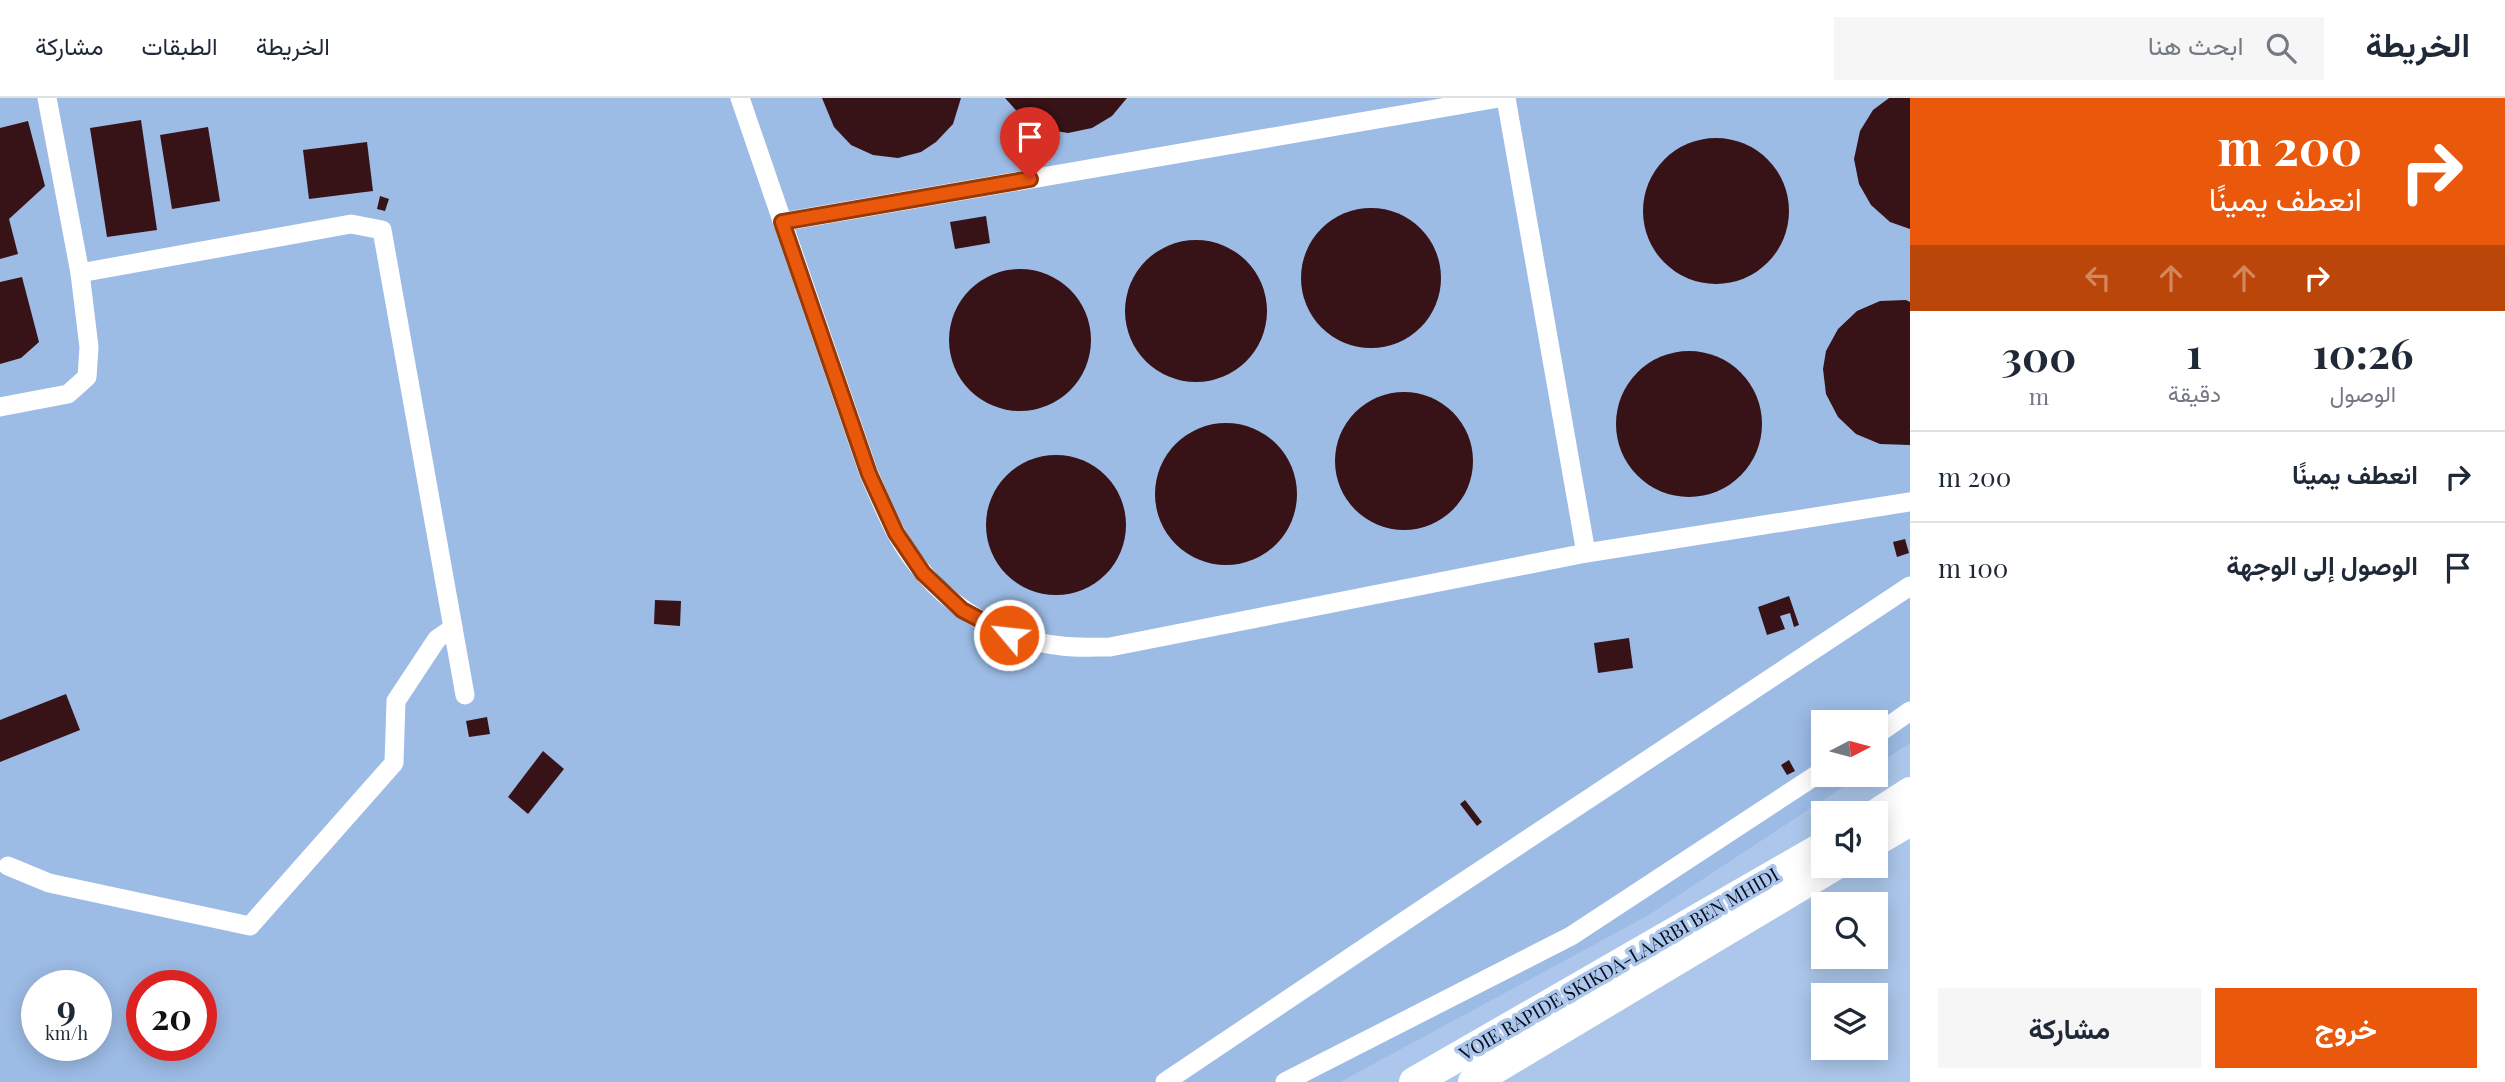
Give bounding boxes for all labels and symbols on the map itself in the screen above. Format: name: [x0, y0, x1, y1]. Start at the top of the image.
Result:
pin: [1000, 107, 1060, 179]
position arrow: [972, 598, 1046, 672]
north arrow: [1811, 710, 1888, 788]
street label: VOIE RAPIDE SKIKDA-LAARBI BEN MHIDI: [1453, 861, 1783, 1066]
speed limit sign: 20: [126, 970, 217, 1061]

